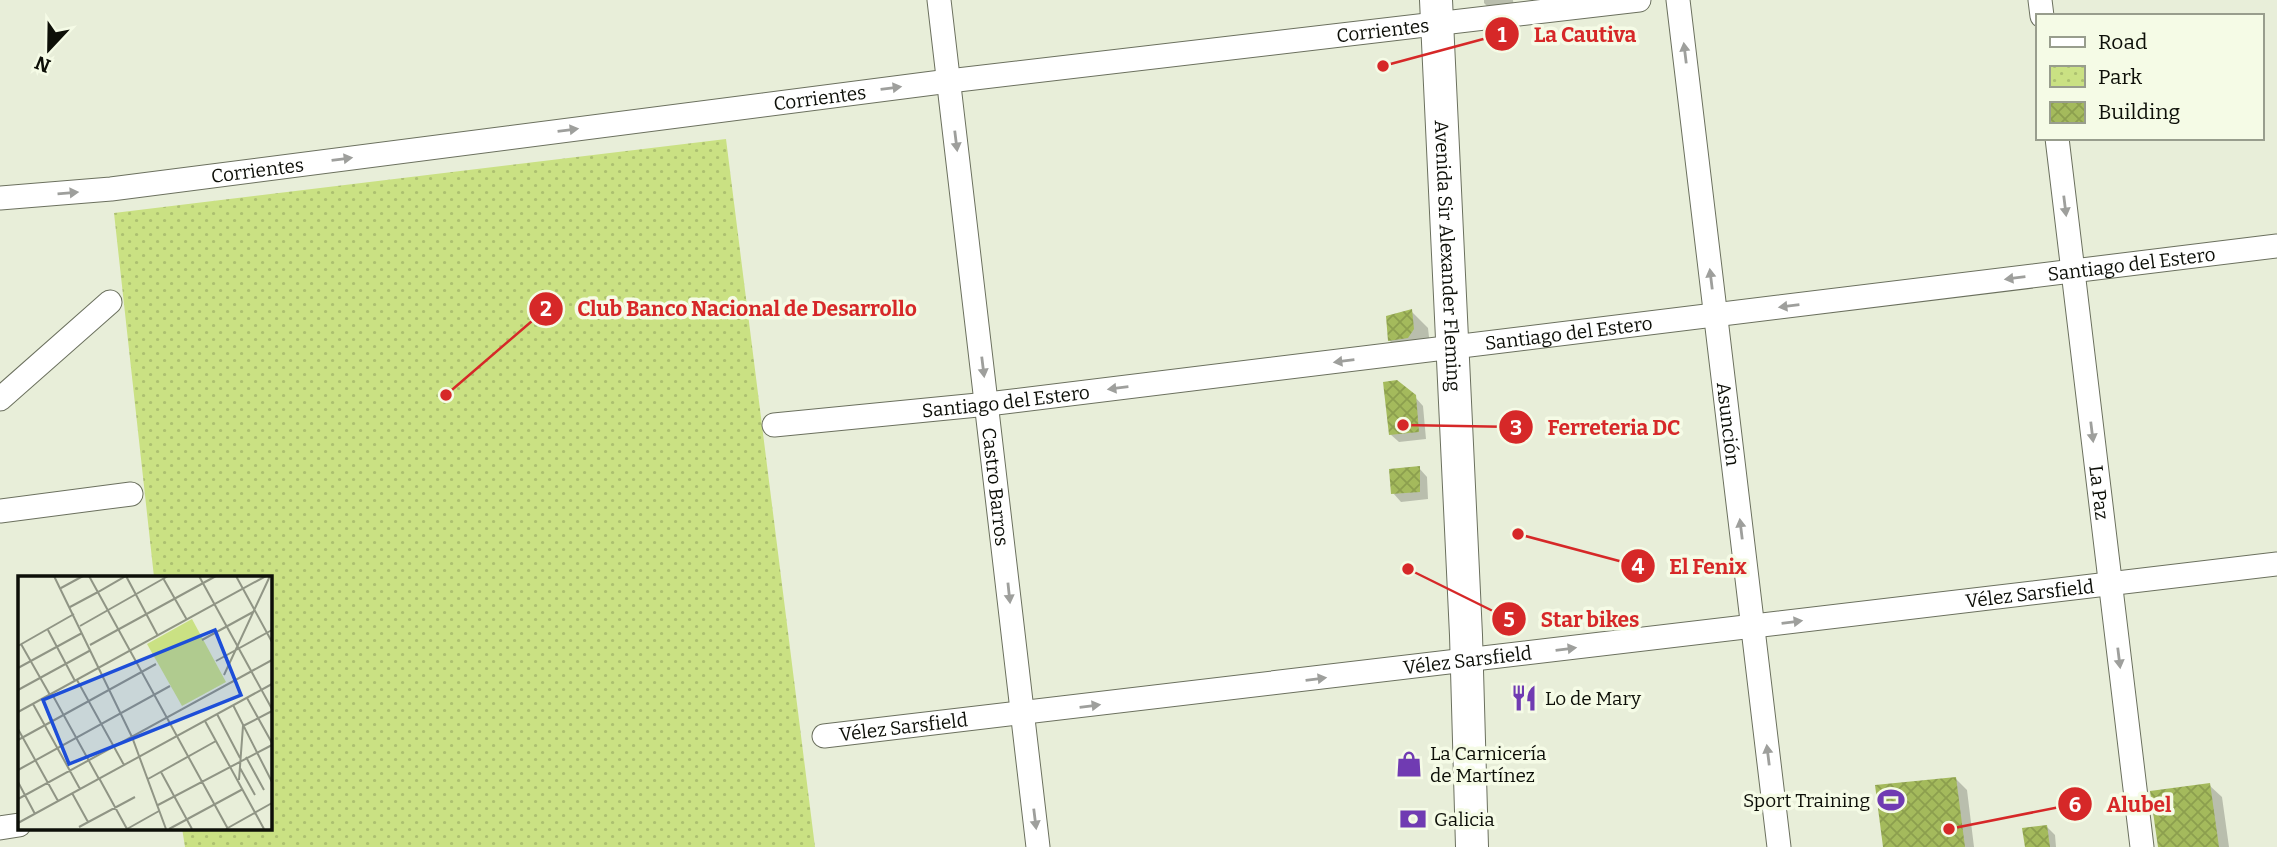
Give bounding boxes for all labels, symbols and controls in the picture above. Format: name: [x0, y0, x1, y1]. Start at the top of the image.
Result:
street label: Corrientes: [1335, 13, 1430, 47]
callout: La Cautiva: [1485, 13, 1650, 55]
north arrow: [14, 14, 84, 84]
legend: [2036, 14, 2263, 140]
text: 1: [1497, 22, 1507, 48]
text: La Cautiva: [1534, 22, 1636, 48]
text: Road: [2098, 29, 2147, 55]
one-way arrow: [1679, 42, 1690, 64]
text: N: [31, 51, 54, 78]
text: Park: [2098, 64, 2142, 90]
street label: Corrientes: [772, 80, 867, 115]
one-way arrow: [880, 83, 902, 94]
text: Building: [2098, 99, 2181, 125]
street label: Avenida Sir Alexander Fleming: [1430, 119, 1466, 392]
one-way arrow: [557, 124, 579, 135]
one-way arrow: [950, 130, 961, 152]
street label: Corrientes: [210, 153, 305, 187]
one-way arrow: [332, 154, 354, 165]
one-way arrow: [57, 187, 79, 198]
one-way arrow: [2060, 195, 2071, 217]
street label: Santiago del Estero: [2046, 242, 2217, 286]
one-way arrow: [1706, 268, 1717, 290]
one-way arrow: [2004, 273, 2026, 284]
callout: Club Banco Nacional de Desarrollo: [528, 288, 931, 330]
text: 2: [540, 296, 552, 322]
text: Club Banco Nacional de Desarrollo: [577, 296, 917, 322]
one-way arrow: [1778, 301, 1800, 312]
street label: Santiago del Estero: [1483, 311, 1654, 355]
one-way arrow: [1333, 355, 1355, 366]
one-way arrow: [978, 356, 989, 378]
street label: Santiago del Estero: [921, 380, 1091, 422]
street label: Asunción: [1712, 381, 1745, 467]
one-way arrow: [1107, 383, 1129, 394]
callout: Ferreteria DC: [1498, 406, 1694, 448]
text: 3: [1510, 415, 1522, 441]
text: Ferreteria DC: [1548, 415, 1680, 441]
one-way arrow: [2087, 421, 2098, 443]
street label: Castro Barros: [978, 426, 1014, 547]
street label: La Paz: [2085, 464, 2114, 521]
one-way arrow: [1735, 518, 1746, 540]
callout: El Fenix: [1620, 545, 1761, 587]
text: 4: [1632, 554, 1645, 580]
text: El Fenix: [1669, 554, 1747, 580]
street label: Vélez Sarsfield: [1964, 574, 2095, 612]
inset map: [18, 576, 271, 830]
one-way arrow: [1003, 582, 1014, 604]
callout: Star bikes: [1492, 598, 1654, 640]
text: 5: [1503, 607, 1515, 633]
text: Star bikes: [1541, 607, 1639, 633]
one-way arrow: [1781, 617, 1803, 628]
street label: Vélez Sarsfield: [1402, 641, 1533, 679]
one-way arrow: [1555, 644, 1577, 655]
one-way arrow: [2114, 647, 2125, 669]
one-way arrow: [1305, 674, 1327, 685]
restaurant icon: Lo de Mary: [1509, 683, 1539, 713]
place label: Lo de Mary: [1545, 687, 1642, 710]
one-way arrow: [1079, 700, 1101, 711]
street label: Vélez Sarsfield: [838, 708, 969, 746]
place label: La Carnicería de Martínez: [1430, 742, 1547, 787]
one-way arrow: [1762, 744, 1773, 766]
shop icon: La Carnicería de Martínez: [1394, 749, 1424, 779]
callout: Alubel: [2058, 783, 2186, 825]
sports icon: Sport Training: [1876, 785, 1906, 815]
place label: Sport Training: [1743, 789, 1870, 812]
text: 6: [2069, 792, 2081, 818]
text: Alubel: [2106, 792, 2172, 818]
bank icon: Galicia: [1398, 804, 1428, 834]
one-way arrow: [1029, 808, 1040, 830]
place label: Galicia: [1434, 808, 1495, 831]

